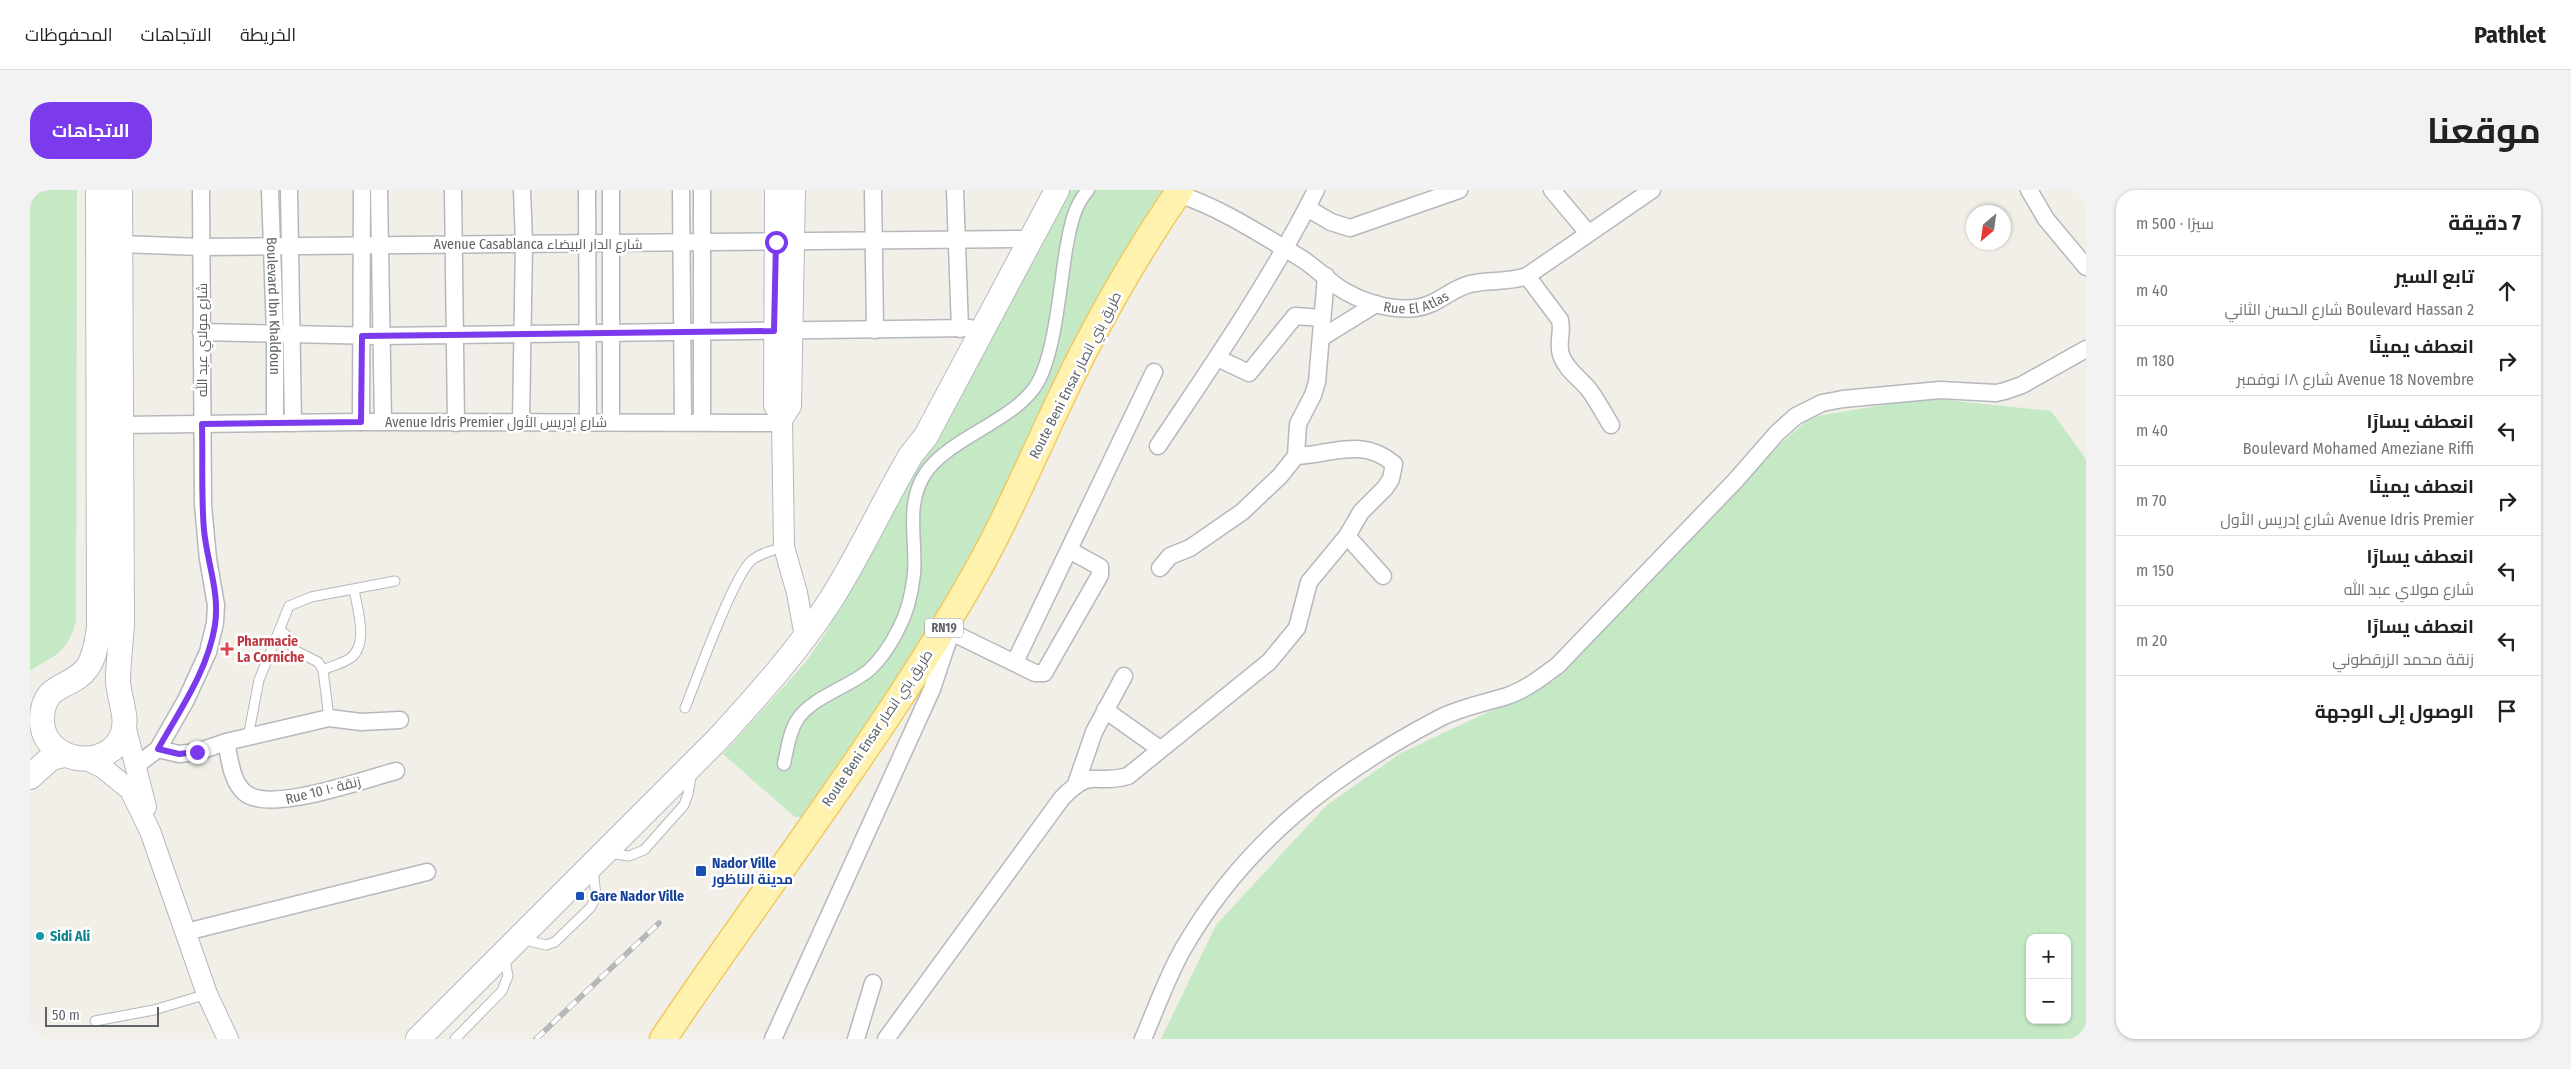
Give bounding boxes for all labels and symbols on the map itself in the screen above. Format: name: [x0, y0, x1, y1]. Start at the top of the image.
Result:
north arrow: [1966, 205, 2011, 250]
route start: [765, 231, 788, 254]
street label: Avenue Casablanca شارع الدار البيضاء: [434, 236, 642, 253]
street label: Boulevard Ibn Khaldoun: [263, 237, 283, 375]
street label: شارع مولاي عبد الله: [193, 283, 214, 397]
street label: Rue El Atlas: [1382, 288, 1452, 318]
street label: Route Beni Ensar طريق بني انصار: [1026, 289, 1128, 463]
street label: Avenue Idris Premier شارع إدريس الأول: [385, 414, 607, 431]
road number: RN19: [925, 618, 963, 638]
place label: Pharmacie La Corniche: [237, 633, 304, 666]
marker: Pharmacie La Corniche: [221, 643, 233, 655]
street label: Route Beni Ensar طريق بني انصار: [819, 647, 939, 812]
route end: [186, 741, 209, 764]
street label: Rue 10 زنقة ١٠: [284, 773, 362, 808]
place label: Nador Ville مدينة الناظور: [711, 855, 793, 888]
marker: Nador Ville مدينة الناظور: [694, 864, 708, 878]
place label: Gare Nador Ville: [590, 888, 684, 905]
marker: Gare Nador Ville: [574, 890, 586, 902]
place label: Sidi Ali: [50, 928, 90, 945]
marker: Sidi Ali: [34, 930, 46, 942]
scale bar: [45, 1004, 159, 1027]

